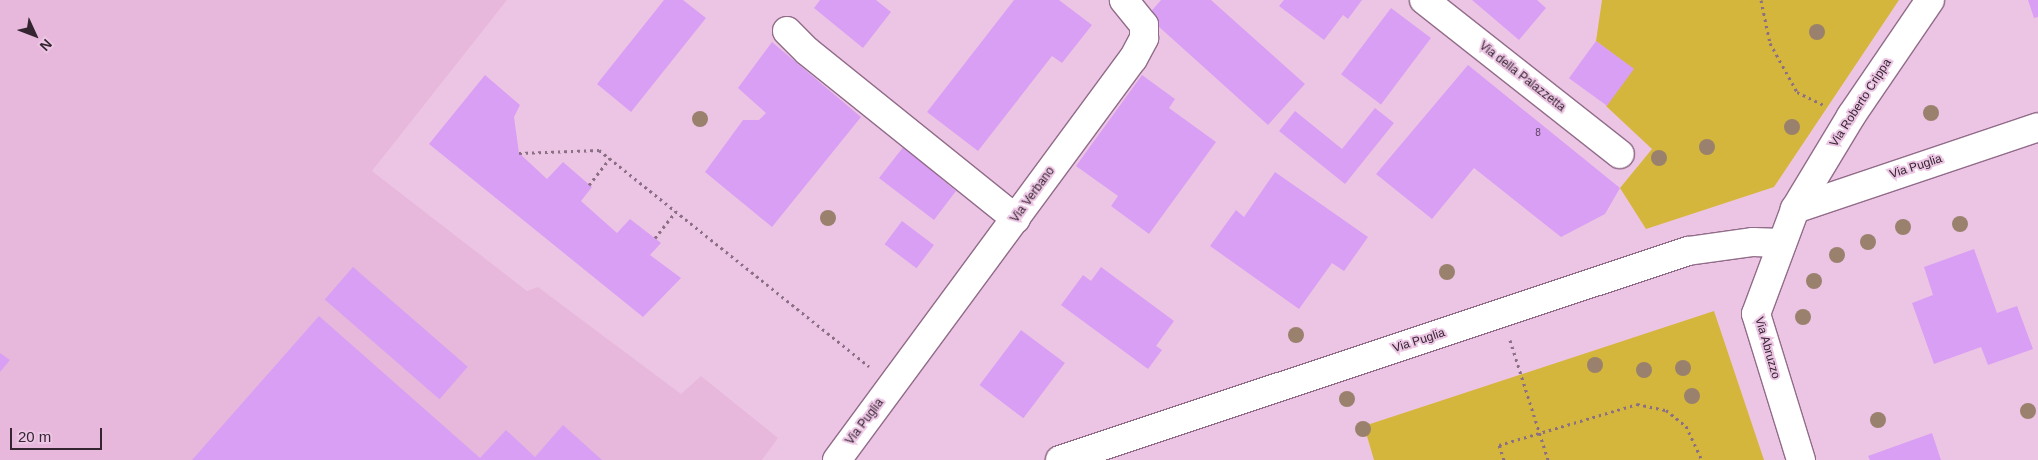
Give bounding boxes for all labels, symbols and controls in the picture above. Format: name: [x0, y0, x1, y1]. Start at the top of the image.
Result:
north arrow: [10, 10, 60, 60]
text: N: [37, 36, 55, 54]
street label: Via della Palazzetta: [1476, 39, 1568, 115]
street label: Via Roberto Crippa: [1827, 56, 1895, 150]
house number: 8: [1535, 127, 1541, 139]
street label: Via Puglia: [1888, 152, 1944, 182]
street label: Via Verbano: [1008, 164, 1058, 226]
street label: Via Abruzzo: [1751, 315, 1783, 381]
street label: Via Puglia: [1391, 326, 1447, 356]
street label: Via Puglia: [843, 396, 887, 448]
scale bar: [12, 418, 105, 450]
text: 20 m: [18, 428, 51, 445]

